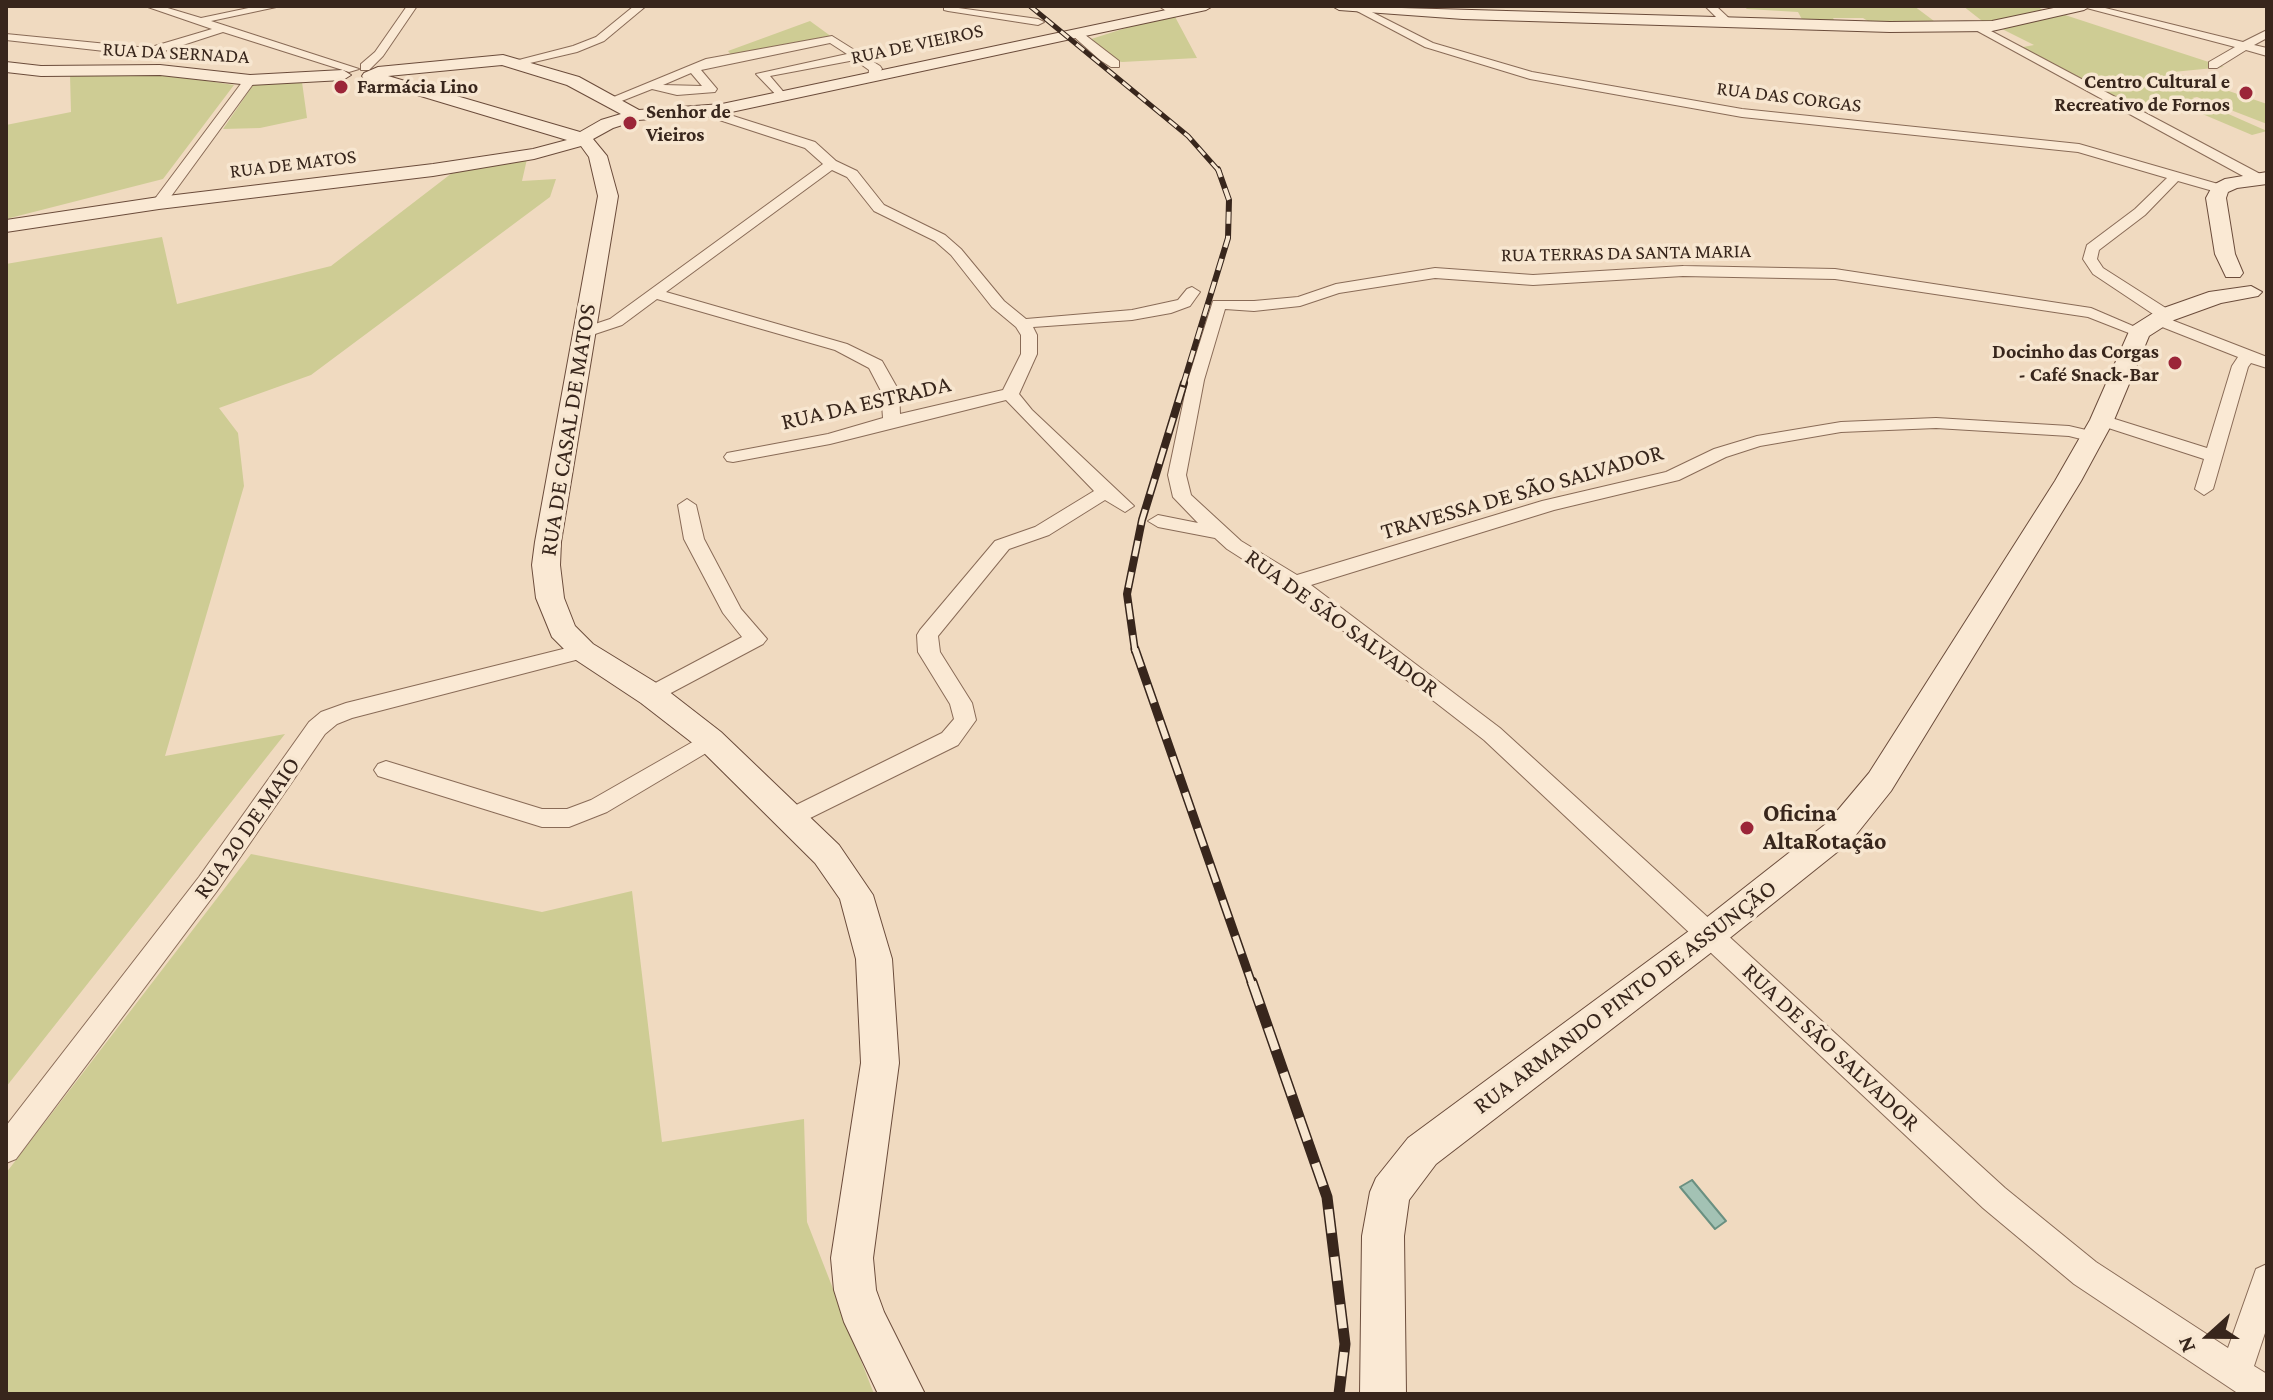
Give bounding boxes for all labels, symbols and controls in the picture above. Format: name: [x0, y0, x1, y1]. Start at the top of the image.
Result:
street label: RUA DE VIEIROS: [849, 18, 985, 70]
street label: RUA DA SERNADA: [102, 37, 250, 69]
place label: Centro Cultural e Recreativo de Fornos: [2054, 70, 2230, 117]
place label: Farmácia Lino: [357, 75, 478, 99]
street label: RUA DAS CORGAS: [1715, 76, 1863, 118]
marker: Farmácia Lino: [332, 78, 350, 96]
marker: Centro Cultural e Recreativo de Fornos: [2237, 84, 2255, 102]
place label: Senhor de Vieiros: [646, 100, 731, 147]
marker: Senhor de Vieiros: [621, 114, 639, 132]
street label: RUA DE MATOS: [228, 144, 358, 184]
street label: RUA TERRAS DA SANTA MARIA: [1501, 239, 1751, 267]
street label: RUA DE CASAL DE MATOS: [534, 302, 602, 558]
place label: Docinho das Corgas - Café Snack-Bar: [1992, 340, 2159, 387]
marker: Docinho das Corgas - Café Snack-Bar: [2166, 354, 2184, 372]
street label: RUA DA ESTRADA: [778, 369, 954, 437]
street label: TRAVESSA DE SÃO SALVADOR: [1377, 438, 1667, 546]
street label: RUA DE SÃO SALVADOR: [1239, 543, 1445, 703]
street label: RUA 20 DE MAIO: [188, 752, 306, 904]
place label: Oficina AltaRotação: [1763, 800, 1886, 856]
marker: Oficina AltaRotação: [1738, 819, 1756, 837]
street label: RUA ARMANDO PINTO DE ASSUNÇÃO: [1468, 874, 1782, 1120]
street label: RUA DE SÃO SALVADOR: [1736, 957, 1926, 1137]
north arrow: [2169, 1296, 2249, 1376]
text: N: [2172, 1333, 2200, 1356]

